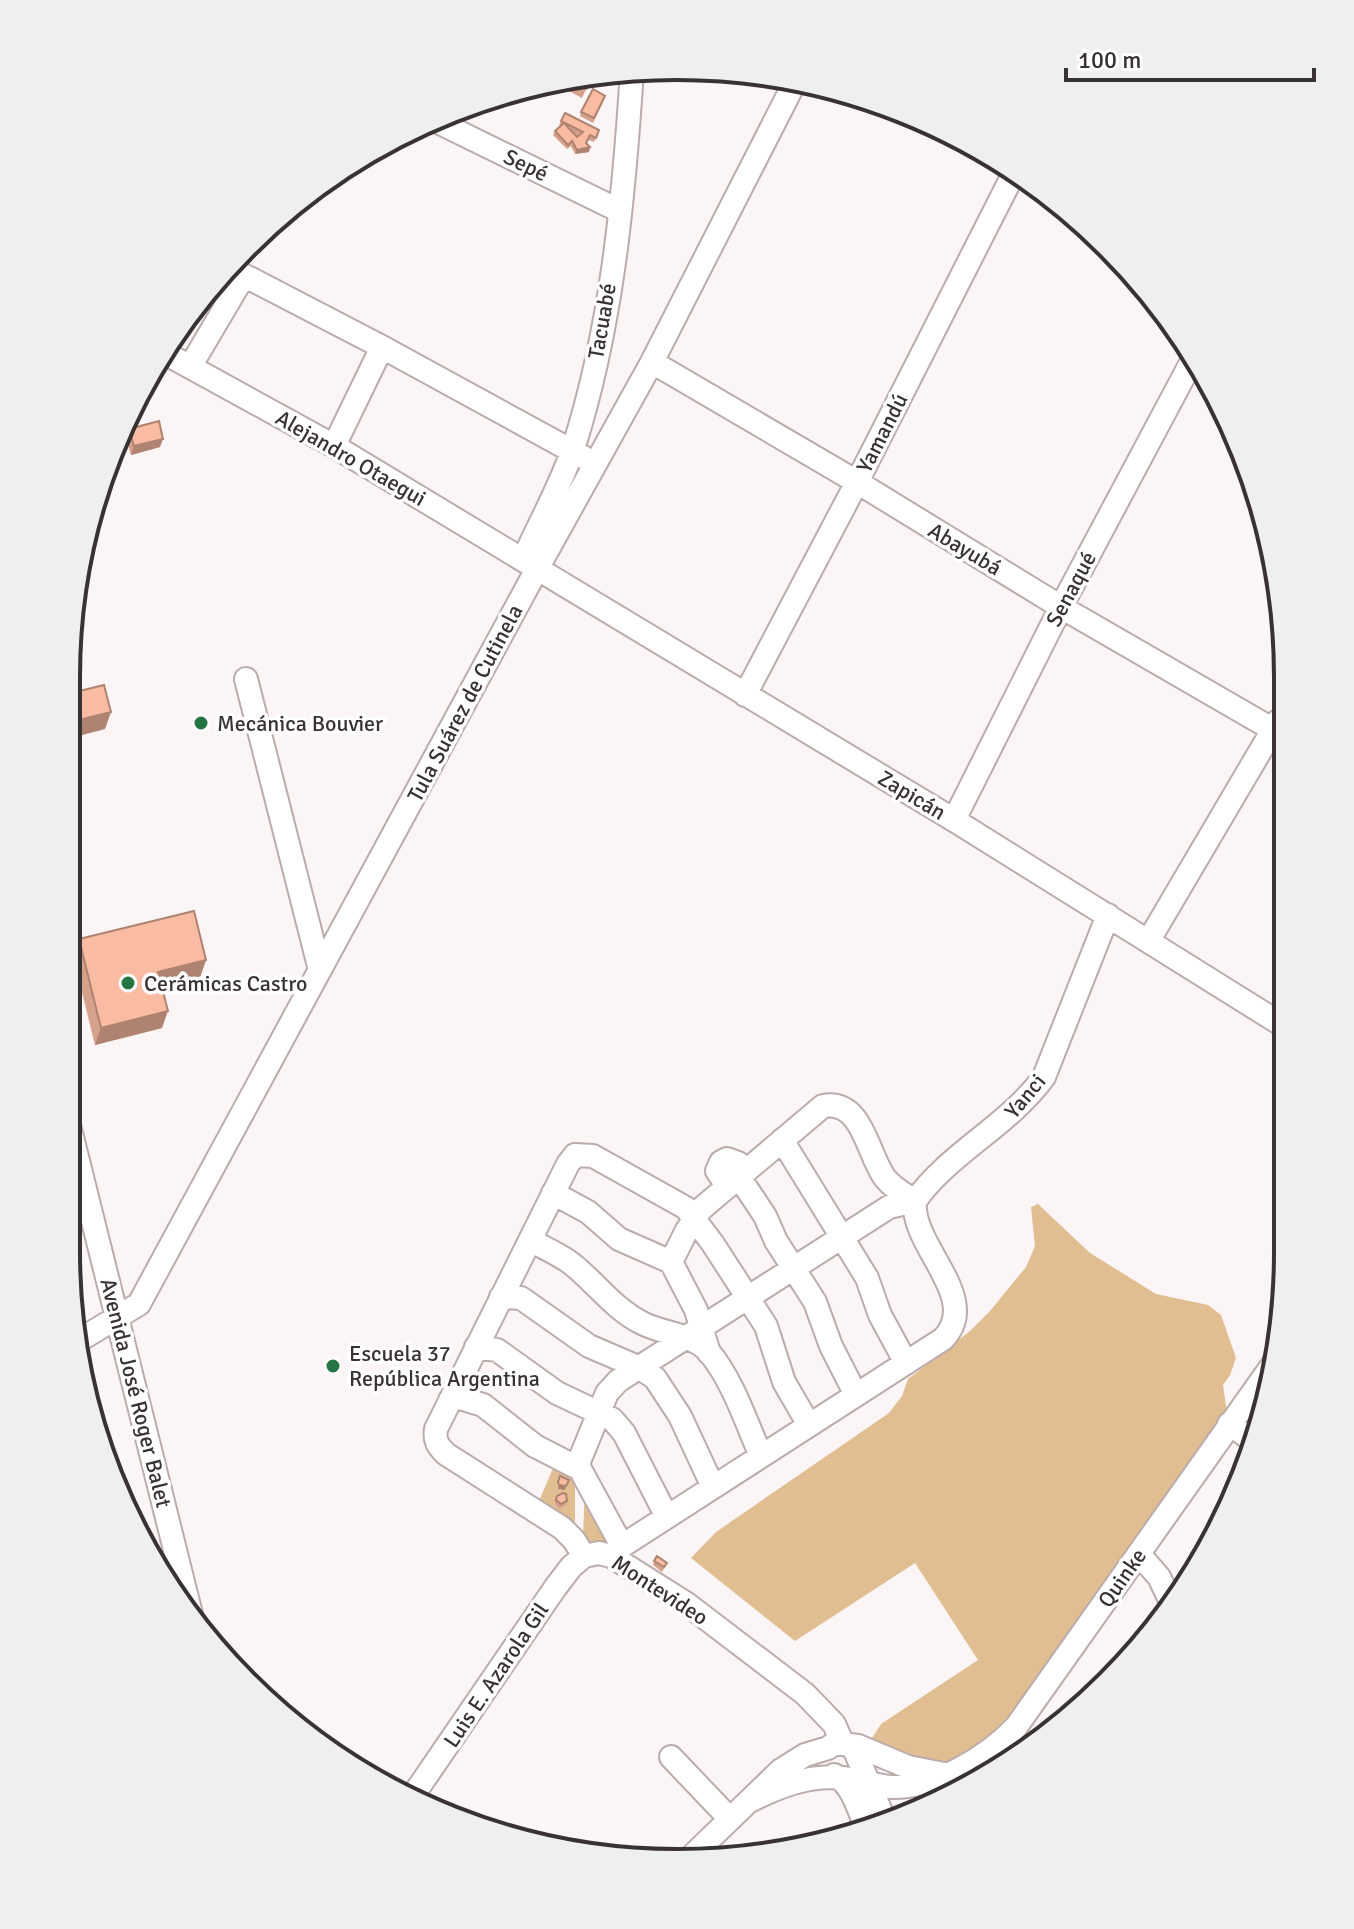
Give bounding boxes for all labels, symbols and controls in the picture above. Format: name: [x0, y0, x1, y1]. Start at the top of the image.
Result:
scale bar: [1066, 32, 1314, 82]
text: 100 m: [1078, 45, 1141, 75]
street label: Sepé: [499, 143, 553, 187]
street label: Tacuabé: [582, 281, 622, 361]
street label: Yamandú: [851, 389, 913, 477]
street label: Alejandro Otaegui: [271, 404, 431, 512]
street label: Abayubá: [923, 517, 1007, 581]
street label: Senaqué: [1040, 547, 1102, 631]
street label: Tula Suárez de Cutinela: [402, 600, 528, 806]
place label: Mecánica Bouvier: [217, 710, 383, 737]
marker: Mecánica Bouvier: [192, 714, 210, 732]
street label: Zapicán: [873, 764, 951, 826]
place label: Cerámicas Castro: [144, 970, 307, 997]
marker: Cerámicas Castro: [119, 974, 137, 992]
street label: Yanci: [999, 1068, 1051, 1124]
street label: Avenida José Roger Balet: [94, 1275, 178, 1511]
place label: Escuela 37 República Argentina: [349, 1340, 540, 1392]
marker: Escuela 37 República Argentina: [324, 1357, 342, 1375]
street label: Quinke: [1092, 1543, 1152, 1613]
street label: Montevideo: [607, 1549, 713, 1631]
street label: Luis E. Azarola Gil: [438, 1597, 554, 1753]

